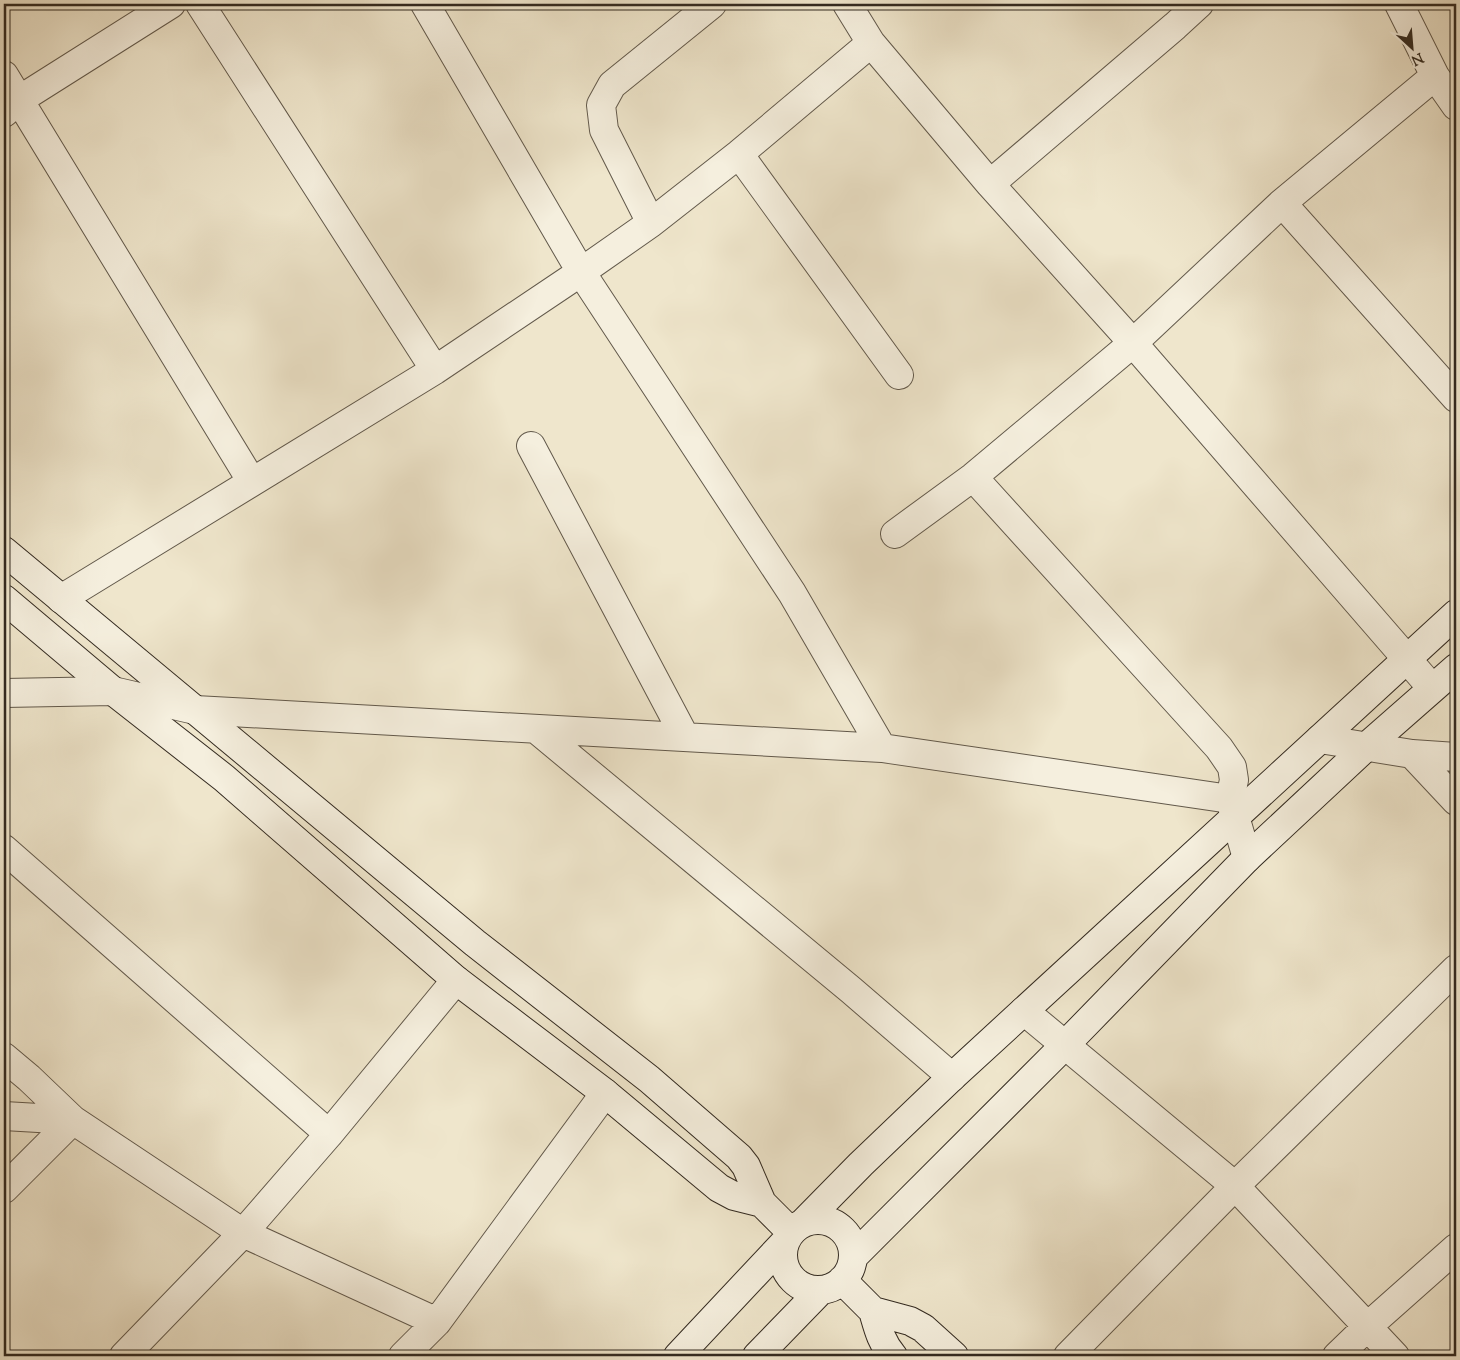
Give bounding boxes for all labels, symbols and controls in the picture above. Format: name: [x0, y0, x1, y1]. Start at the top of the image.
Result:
north arrow: [1388, 22, 1438, 72]
text: N: [1407, 46, 1426, 69]

